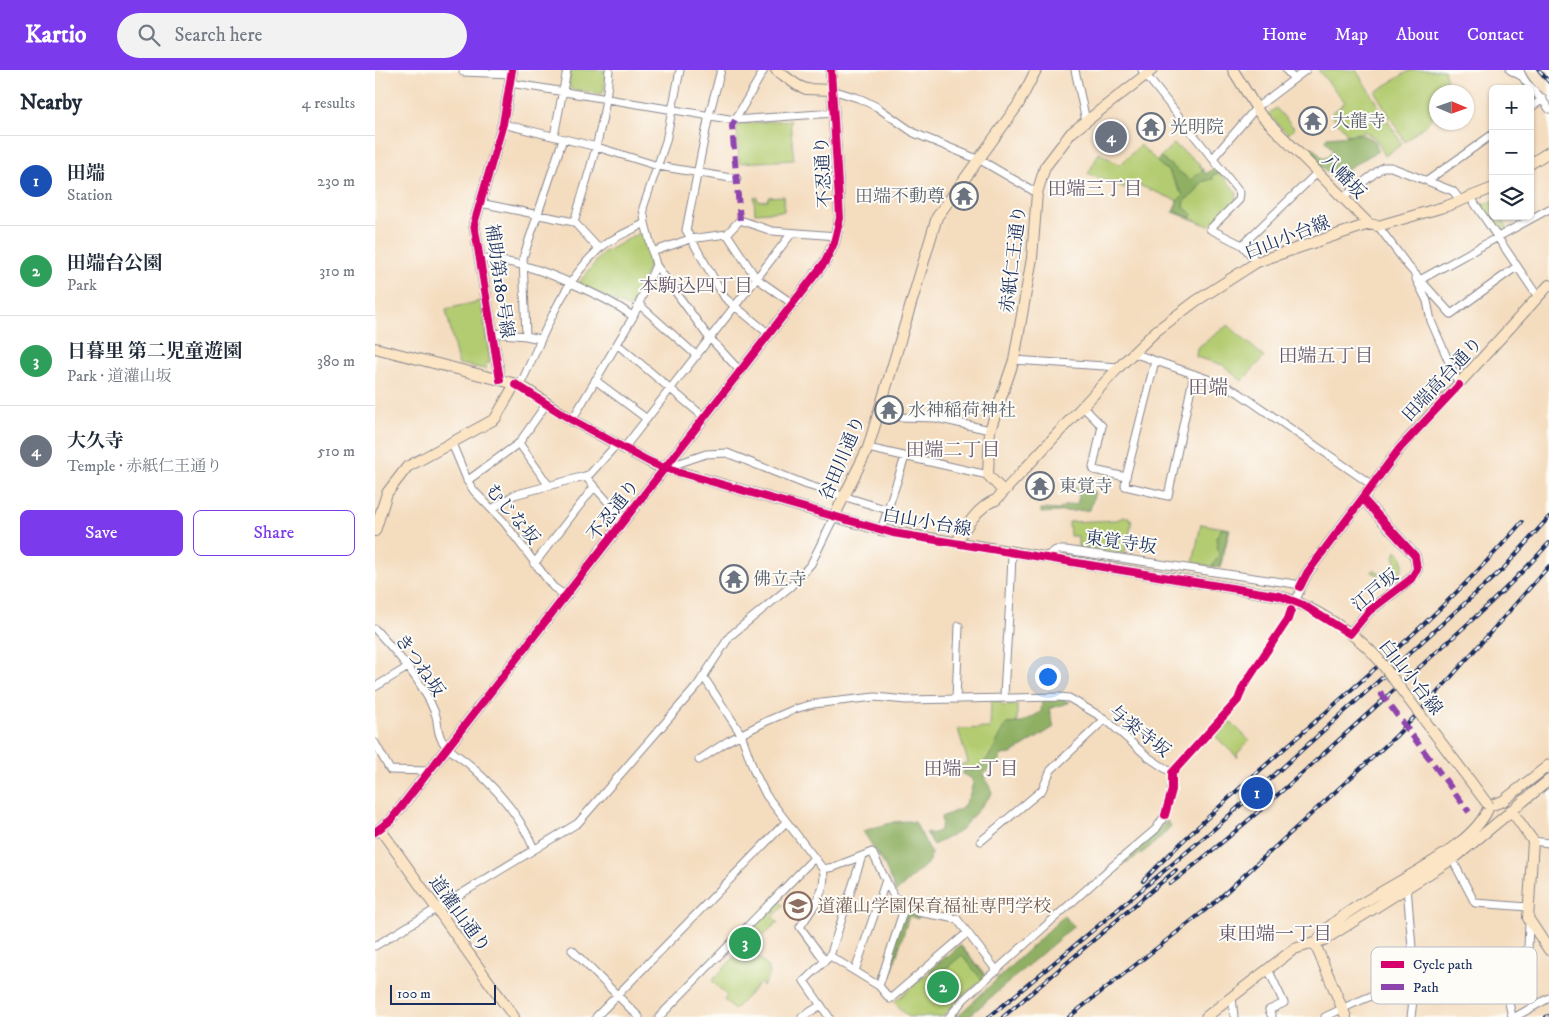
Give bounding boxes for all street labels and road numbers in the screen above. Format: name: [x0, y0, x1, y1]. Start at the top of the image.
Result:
street label: 不忍通り: [811, 135, 837, 208]
street label: 八幡坂: [1317, 150, 1370, 204]
street label: 赤紙仁王通り: [996, 204, 1031, 314]
street label: 白山小台線: [1241, 212, 1333, 264]
street label: 補助第180号線: [480, 223, 518, 340]
street label: 田端高台通り: [1398, 333, 1488, 427]
street label: 谷田川通り: [815, 413, 871, 504]
street label: 不忍通り: [583, 475, 645, 546]
street label: むじな坂: [481, 480, 544, 549]
street label: 白山小台線: [881, 504, 973, 542]
street label: 東覚寺坂: [1084, 527, 1158, 559]
street label: 江戸坂: [1348, 565, 1403, 617]
street label: きつね坂: [390, 630, 449, 701]
street label: 白山小台線: [1374, 635, 1447, 720]
street label: 与楽寺坂: [1104, 701, 1175, 763]
street label: 道灌山通り: [424, 872, 495, 957]

